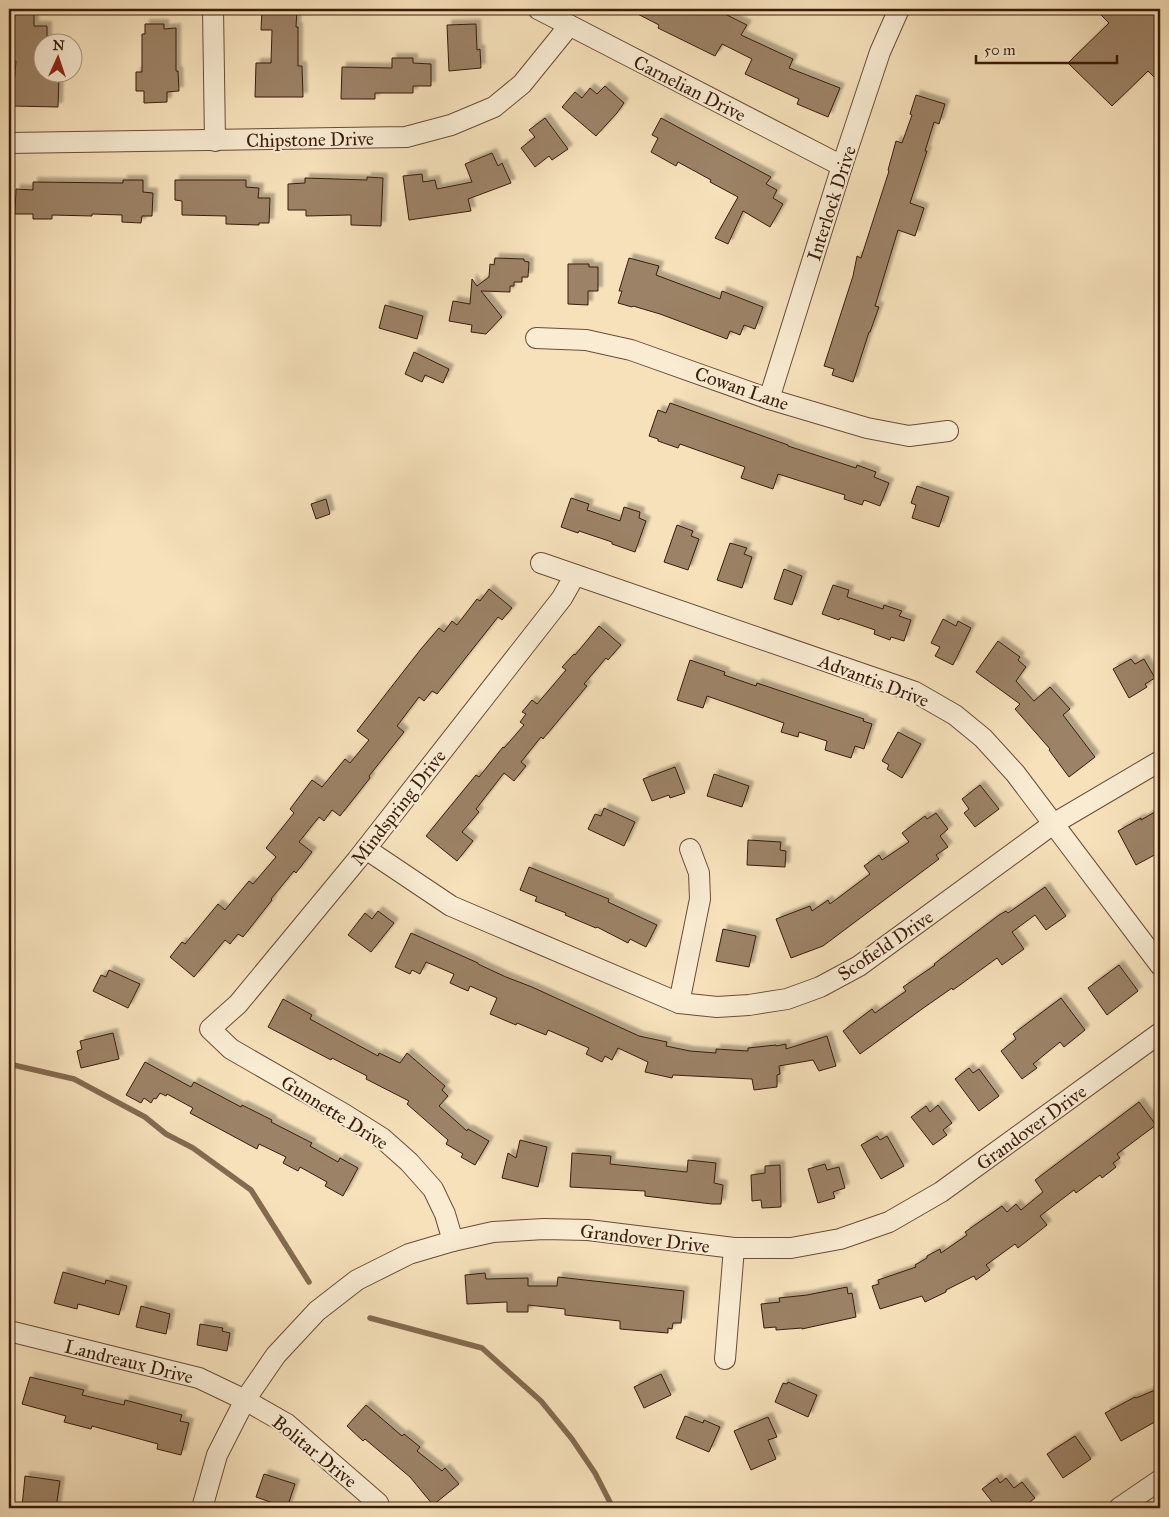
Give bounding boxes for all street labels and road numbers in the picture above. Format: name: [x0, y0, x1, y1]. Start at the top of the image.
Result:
street label: Carnelian Drive: [630, 50, 750, 127]
street label: Chipstone Drive: [246, 127, 374, 152]
street label: Interlock Drive: [802, 143, 861, 264]
street label: Cowan Lane: [692, 362, 792, 415]
street label: Advantis Drive: [814, 649, 932, 712]
street label: Mindspring Drive: [346, 745, 452, 870]
street label: Scofield Drive: [833, 905, 937, 986]
street label: Gunnette Drive: [277, 1070, 393, 1155]
street label: Grandover Drive: [972, 1080, 1091, 1175]
street label: Grandover Drive: [579, 1219, 711, 1258]
street label: Landreaux Drive: [62, 1334, 195, 1389]
street label: Bolitar Drive: [268, 1410, 362, 1493]

